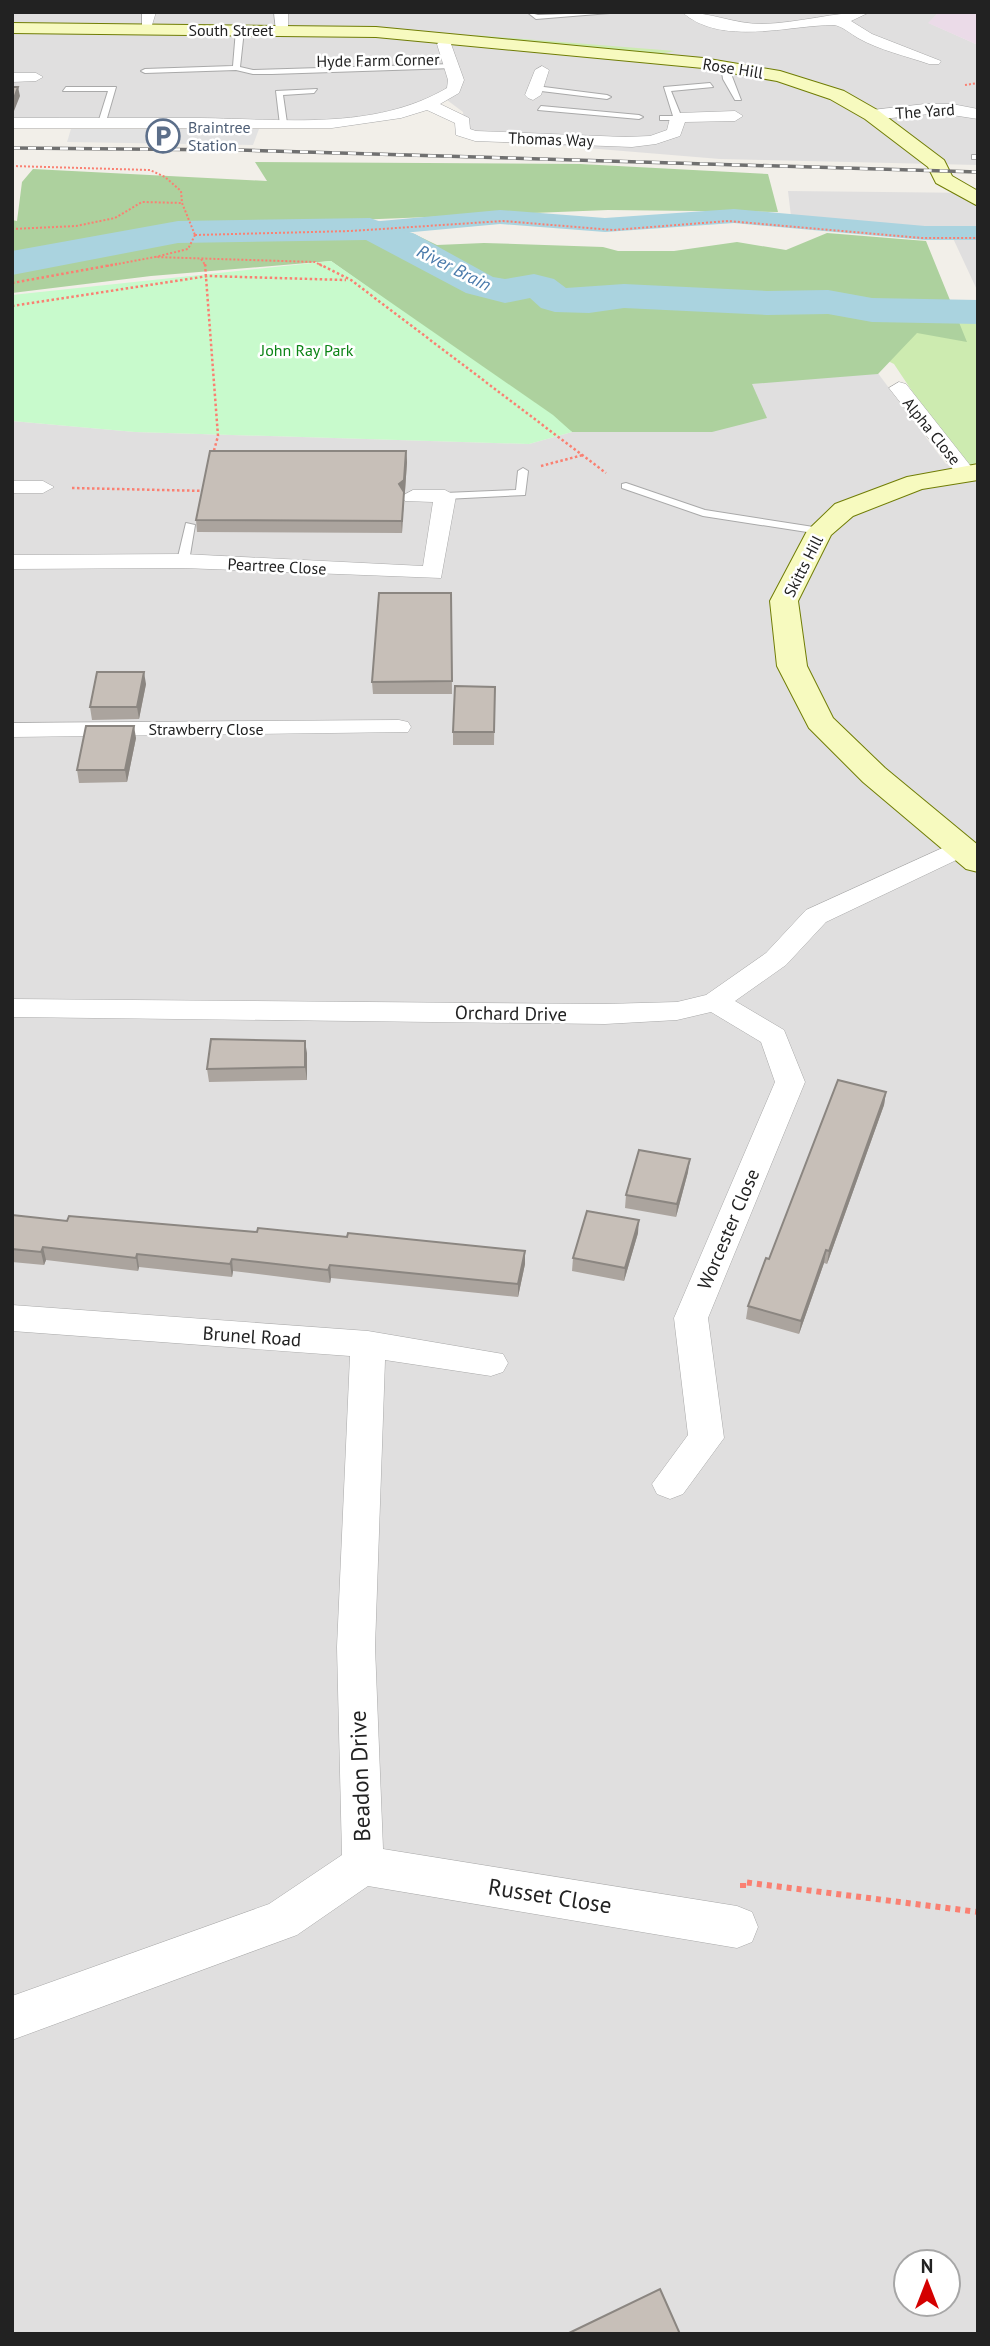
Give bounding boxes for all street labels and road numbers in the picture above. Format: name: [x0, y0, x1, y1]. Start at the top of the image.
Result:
street label: South Street: [188, 20, 274, 40]
street label: Hyde Farm Corner: [316, 49, 440, 71]
street label: Rose Hill: [701, 53, 765, 83]
street label: The Yard: [895, 99, 955, 123]
street label: Thomas Way: [508, 128, 595, 151]
street label: Alpha Close: [899, 393, 965, 469]
street label: Skitts Hill: [779, 531, 827, 600]
street label: Peartree Close: [227, 553, 327, 579]
street label: Strawberry Close: [148, 719, 264, 739]
street label: Orchard Drive: [455, 1000, 567, 1026]
street label: Worcester Close: [692, 1165, 764, 1293]
street label: Brunel Road: [202, 1321, 302, 1351]
street label: Beadon Drive: [343, 1710, 376, 1842]
street label: Russet Close: [486, 1871, 614, 1920]

